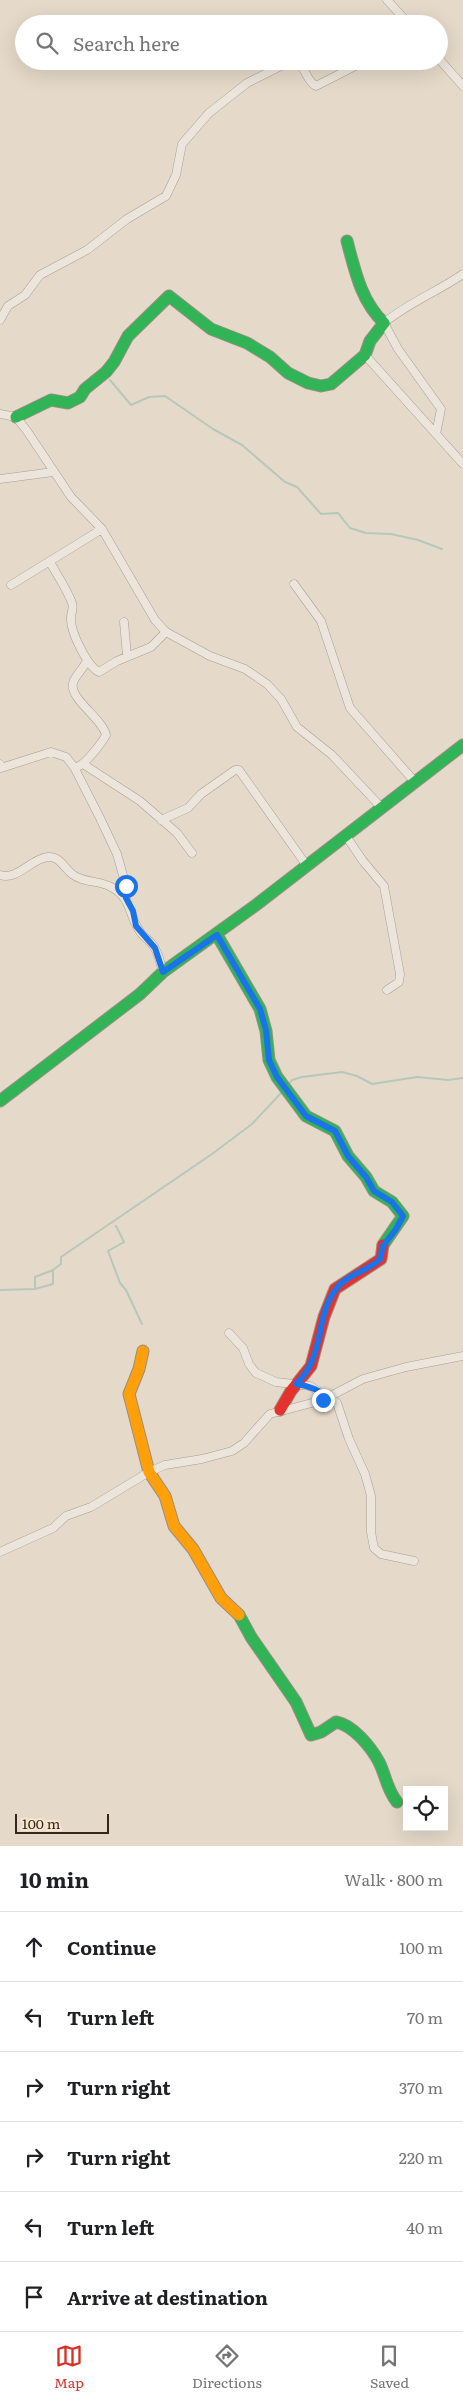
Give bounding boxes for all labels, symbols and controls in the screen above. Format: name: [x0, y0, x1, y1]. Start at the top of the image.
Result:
search box: [15, 15, 448, 70]
icon: search: [33, 29, 61, 57]
text: Search here: [73, 29, 180, 57]
route start: [115, 875, 138, 898]
route end: [312, 1389, 335, 1412]
map controls: [403, 1786, 448, 1831]
button: locate: [403, 1786, 448, 1831]
scale bar: [15, 1811, 109, 1834]
text: 100 m: [22, 1813, 60, 1833]
text: 10 min: [20, 1863, 89, 1894]
text: Walk · 800 m: [344, 1867, 443, 1891]
icon: ahead: [20, 1933, 48, 1961]
text: Continue: [67, 1933, 156, 1961]
text: 100 m: [399, 1935, 443, 1959]
icon: left: [20, 2003, 48, 2031]
text: Turn left: [67, 2003, 154, 2031]
text: 70 m: [407, 2005, 443, 2029]
icon: right: [20, 2073, 48, 2101]
text: Turn right: [67, 2073, 171, 2101]
text: 370 m: [399, 2075, 443, 2099]
icon: right: [20, 2143, 48, 2171]
text: Turn right: [67, 2143, 171, 2171]
text: 220 m: [399, 2145, 443, 2169]
icon: left: [20, 2213, 48, 2241]
text: Turn left: [67, 2213, 154, 2241]
text: 40 m: [406, 2215, 443, 2239]
icon: arrive: [20, 2283, 48, 2311]
text: Arrive at destination: [67, 2283, 268, 2311]
tab: Map: [54, 2342, 84, 2392]
tab: Directions: [192, 2342, 262, 2392]
tab: Saved: [370, 2342, 409, 2392]

